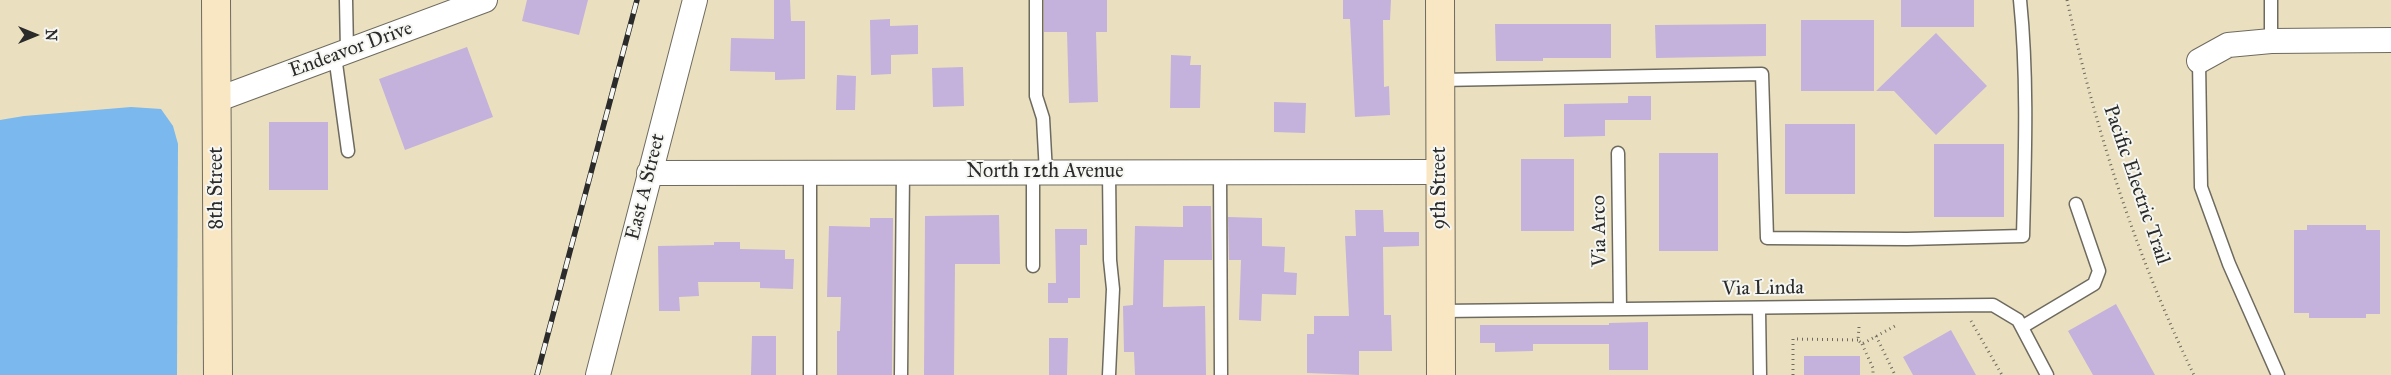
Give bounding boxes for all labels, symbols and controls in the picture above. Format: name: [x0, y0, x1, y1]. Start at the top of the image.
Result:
north arrow: [10, 10, 60, 60]
street label: Endeavor Drive: [286, 17, 416, 83]
text: N: [42, 29, 59, 41]
street label: Pacific Electric Trail: [2097, 102, 2175, 268]
street label: East A Street: [621, 131, 671, 243]
street label: 8th Street: [205, 147, 229, 229]
street label: 9th Street: [1428, 147, 1452, 229]
street label: North 12th Avenue: [966, 160, 1124, 184]
street label: Via Arco: [1587, 195, 1613, 267]
street label: Via Linda: [1722, 276, 1804, 302]

